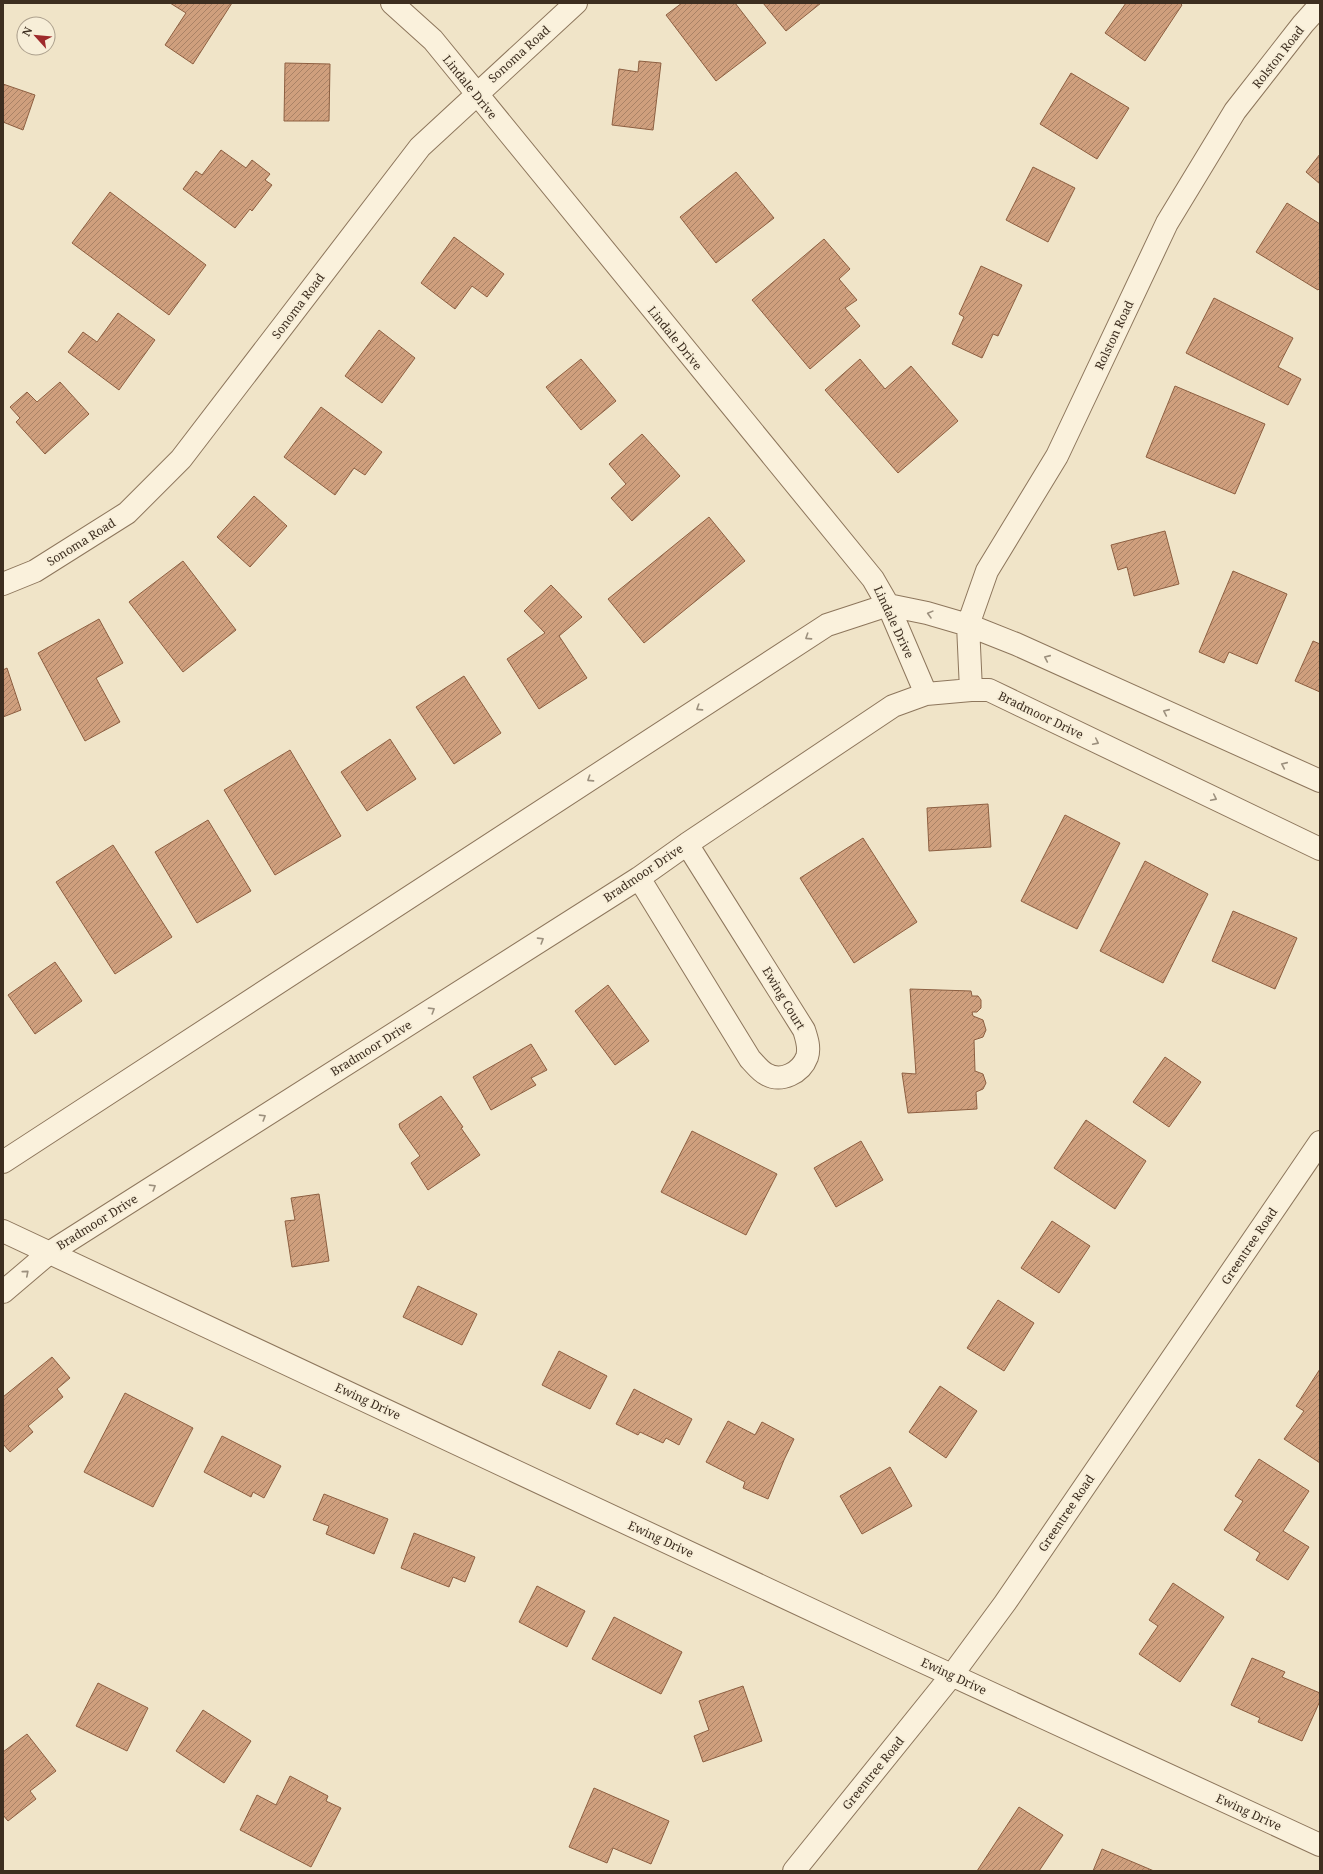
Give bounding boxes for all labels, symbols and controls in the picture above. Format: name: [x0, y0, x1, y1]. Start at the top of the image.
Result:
north arrow: [16, 16, 56, 56]
street label: Sonoma Road: [484, 21, 554, 87]
street label: Rolston Road: [1248, 22, 1308, 92]
text: N: [18, 24, 35, 39]
street label: Lindale Drive: [439, 51, 501, 123]
street label: Sonoma Road: [268, 269, 329, 342]
street label: Rolston Road: [1090, 297, 1138, 373]
street label: Lindale Drive: [644, 302, 706, 374]
street label: Sonoma Road: [43, 514, 119, 570]
street label: Lindale Drive: [870, 583, 918, 661]
one-way arrow: [927, 610, 934, 619]
one-way arrow: [805, 632, 812, 640]
one-way arrow: [1044, 655, 1052, 663]
street label: Bradmoor Drive: [996, 687, 1086, 743]
one-way arrow: [696, 703, 703, 711]
one-way arrow: [1162, 709, 1170, 717]
one-way arrow: [1092, 737, 1100, 745]
one-way arrow: [1281, 762, 1289, 770]
one-way arrow: [587, 774, 594, 782]
one-way arrow: [1209, 793, 1217, 801]
street label: Bradmoor Drive: [600, 840, 686, 906]
one-way arrow: [537, 937, 544, 945]
street label: Ewing Court: [758, 963, 810, 1033]
one-way arrow: [427, 1007, 434, 1014]
street label: Bradmoor Drive: [327, 1016, 415, 1080]
one-way arrow: [259, 1114, 266, 1122]
one-way arrow: [149, 1184, 156, 1191]
street label: Bradmoor Drive: [53, 1190, 141, 1254]
street label: Greentree Road: [1217, 1204, 1281, 1288]
one-way arrow: [21, 1270, 29, 1277]
street label: Ewing Drive: [332, 1378, 404, 1424]
street label: Greentree Road: [1034, 1471, 1098, 1555]
street label: Ewing Drive: [625, 1516, 697, 1562]
street label: Ewing Drive: [918, 1653, 990, 1699]
street label: Greentree Road: [838, 1732, 908, 1813]
street label: Ewing Drive: [1213, 1789, 1285, 1835]

